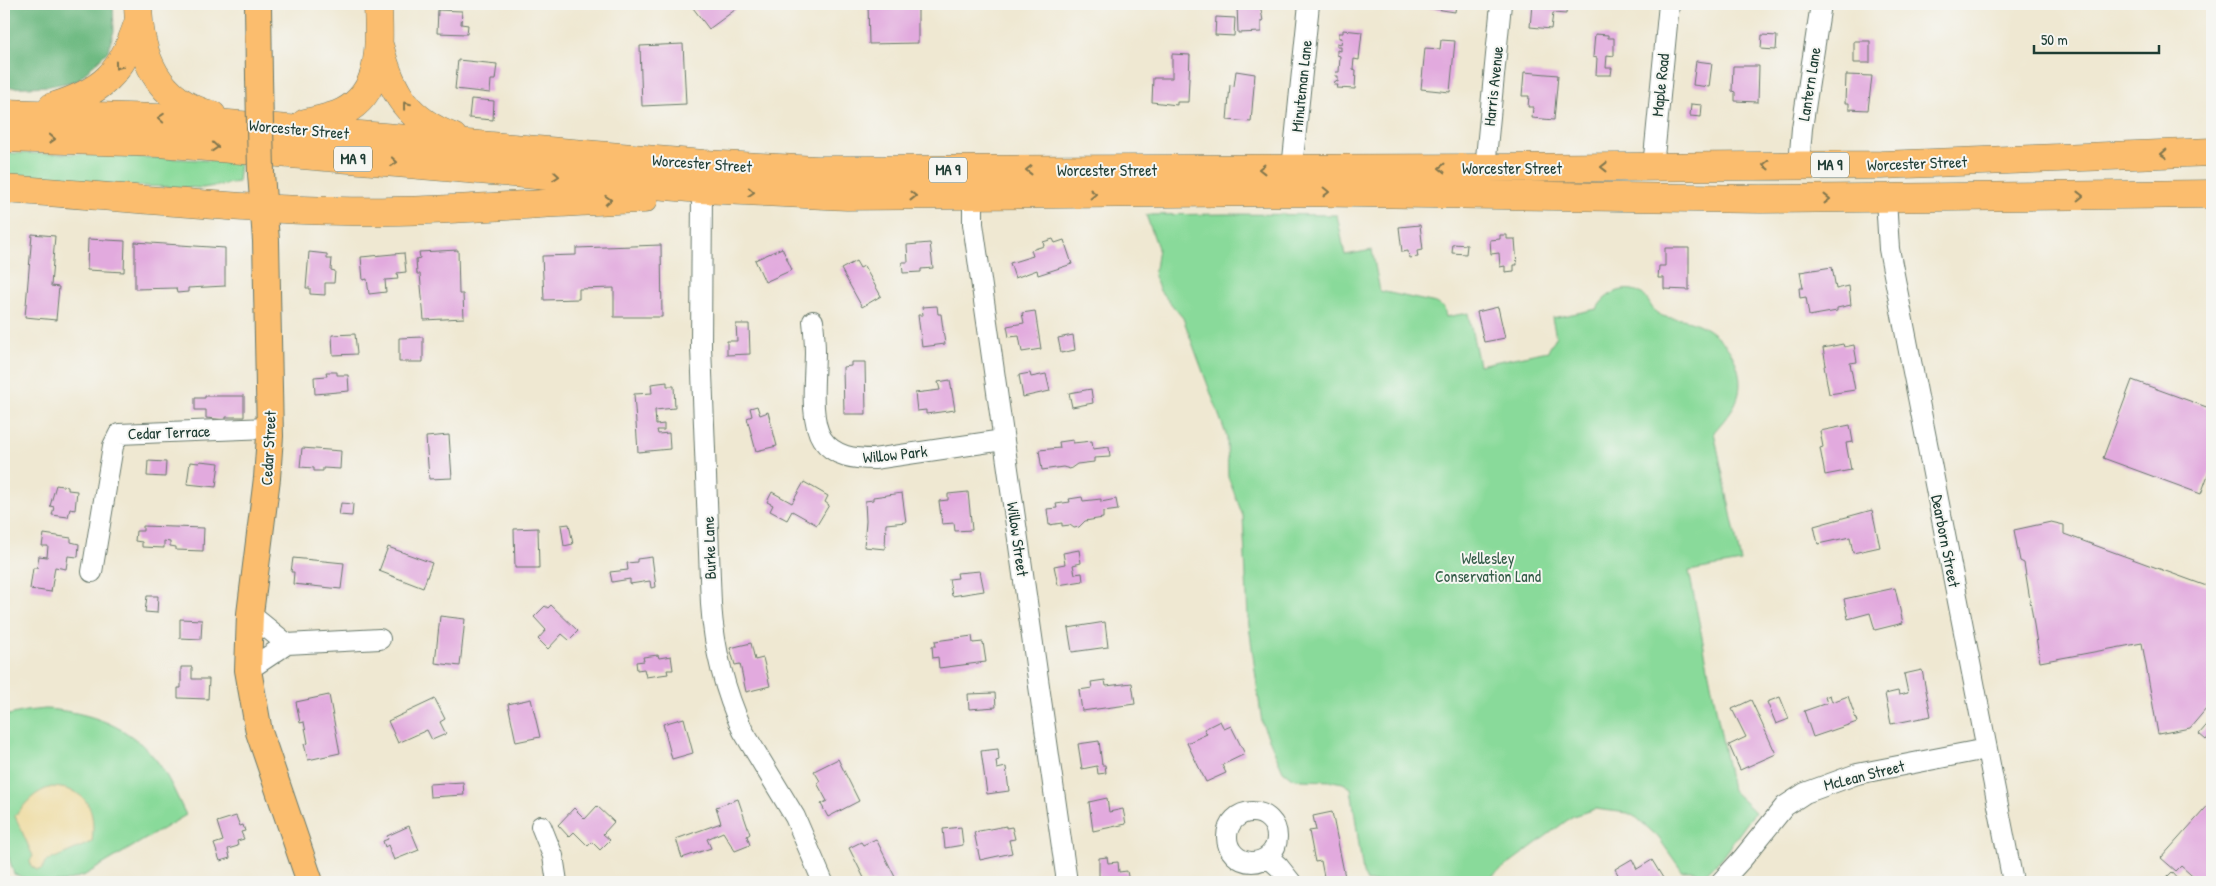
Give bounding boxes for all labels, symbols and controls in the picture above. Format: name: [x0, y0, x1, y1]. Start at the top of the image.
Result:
scale bar: [2034, 22, 2158, 54]
text: 50 m: [2041, 29, 2068, 50]
street label: Minuteman Lane: [1285, 38, 1317, 133]
street label: Harris Avenue: [1478, 44, 1508, 127]
street label: Lantern Lane: [1792, 45, 1826, 122]
street label: Maple Road: [1646, 52, 1674, 118]
one-way arrow: [115, 61, 124, 70]
one-way arrow: [403, 102, 411, 111]
one-way arrow: [157, 113, 165, 124]
street label: Worcester Street: [248, 114, 350, 144]
one-way arrow: [49, 133, 57, 144]
one-way arrow: [211, 141, 219, 152]
road number: MA 9: [334, 146, 372, 172]
street label: Worcester Street: [651, 149, 753, 178]
one-way arrow: [2159, 149, 2167, 159]
street label: Worcester Street: [1867, 150, 1968, 176]
road number: MA 9: [1811, 152, 1849, 178]
one-way arrow: [390, 157, 398, 168]
street label: Worcester Street: [1462, 157, 1563, 179]
road number: MA 9: [929, 158, 967, 182]
street label: Worcester Street: [1057, 159, 1158, 181]
one-way arrow: [1762, 160, 1770, 171]
one-way arrow: [1600, 162, 1608, 173]
one-way arrow: [1437, 163, 1445, 173]
one-way arrow: [1257, 164, 1265, 174]
one-way arrow: [1025, 165, 1032, 175]
one-way arrow: [552, 171, 560, 182]
one-way arrow: [747, 186, 755, 197]
one-way arrow: [1322, 187, 1330, 197]
one-way arrow: [1090, 189, 1097, 199]
one-way arrow: [910, 191, 917, 201]
one-way arrow: [2076, 191, 2084, 201]
one-way arrow: [1824, 194, 1832, 204]
one-way arrow: [604, 195, 612, 205]
street label: Cedar Street: [255, 410, 281, 486]
street label: Cedar Terrace: [127, 420, 211, 444]
street label: Willow Park: [862, 440, 929, 468]
street label: Dearborn Street: [1926, 493, 1966, 590]
street label: Willow Street: [1002, 500, 1034, 578]
street label: Burke Lane: [697, 515, 721, 580]
park label: Wellesley Conservation Land: [1435, 547, 1541, 587]
street label: McLean Street: [1821, 754, 1907, 796]

